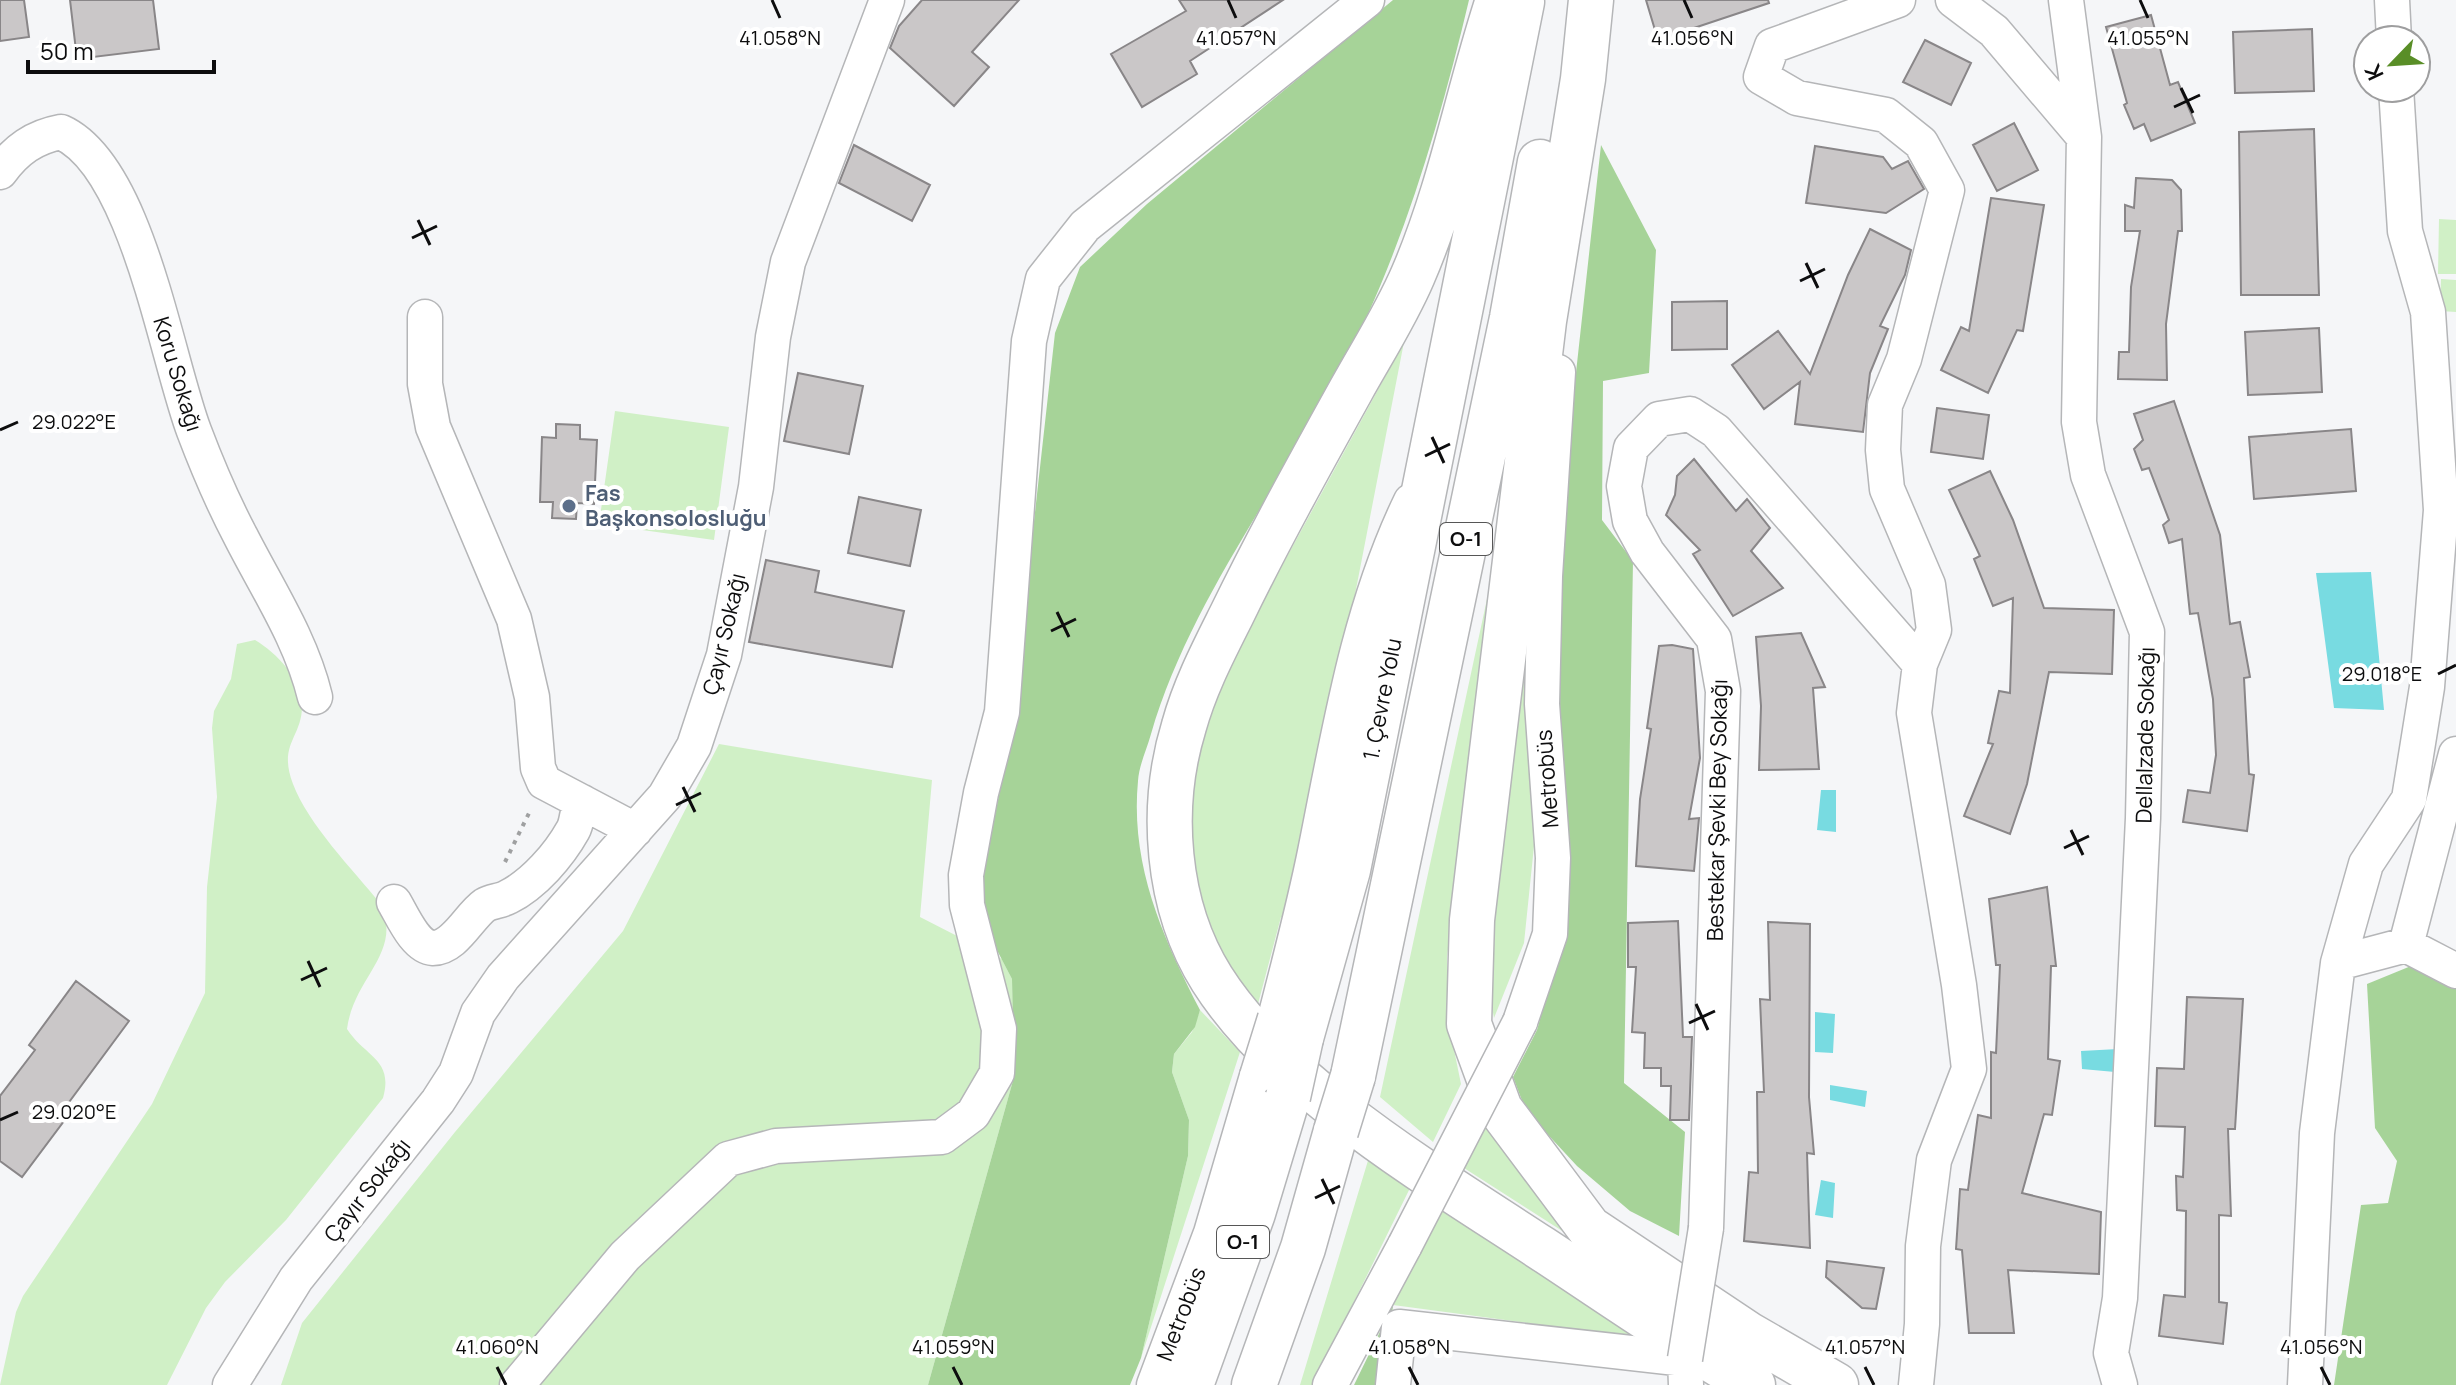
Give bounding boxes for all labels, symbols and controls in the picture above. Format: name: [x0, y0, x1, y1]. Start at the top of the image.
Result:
scale bar: [28, 24, 214, 74]
text: 41.058°N: [739, 24, 821, 51]
text: 41.057°N: [1196, 24, 1276, 51]
text: 41.056°N: [1651, 24, 1733, 51]
text: 41.055°N: [2107, 24, 2189, 51]
north arrow: [2352, 24, 2432, 104]
text: 50 m: [40, 34, 94, 67]
text: K: [2357, 59, 2390, 85]
street label: Koru Sokağı: [146, 313, 210, 435]
text: 29.022°E: [32, 408, 116, 435]
place label: Fas Başkonsolosluğu: [585, 478, 767, 533]
marker: Fas Başkonsolosluğu: [560, 497, 578, 515]
road number: O-1: [1440, 523, 1492, 555]
street label: Çayır Sokağı: [695, 570, 753, 698]
street label: 1. Çevre Yolu: [1355, 635, 1409, 763]
street label: Dellalzade Sokağı: [2128, 646, 2162, 824]
text: 29.018°E: [2342, 660, 2422, 687]
street label: Bestekar Şevki Bey Sokağı: [1700, 679, 1734, 941]
street label: Metrobüs: [1529, 729, 1565, 829]
text: 29.020°E: [32, 1098, 116, 1125]
street label: Çayır Sokağı: [317, 1132, 417, 1248]
road number: O-1: [1217, 1226, 1269, 1258]
street label: Metrobüs: [1149, 1263, 1213, 1365]
text: 41.060°N: [455, 1333, 539, 1360]
text: 41.059°N: [912, 1333, 994, 1360]
text: 41.058°N: [1368, 1333, 1450, 1360]
text: 41.057°N: [1825, 1333, 1905, 1360]
text: 41.056°N: [2280, 1333, 2362, 1360]

